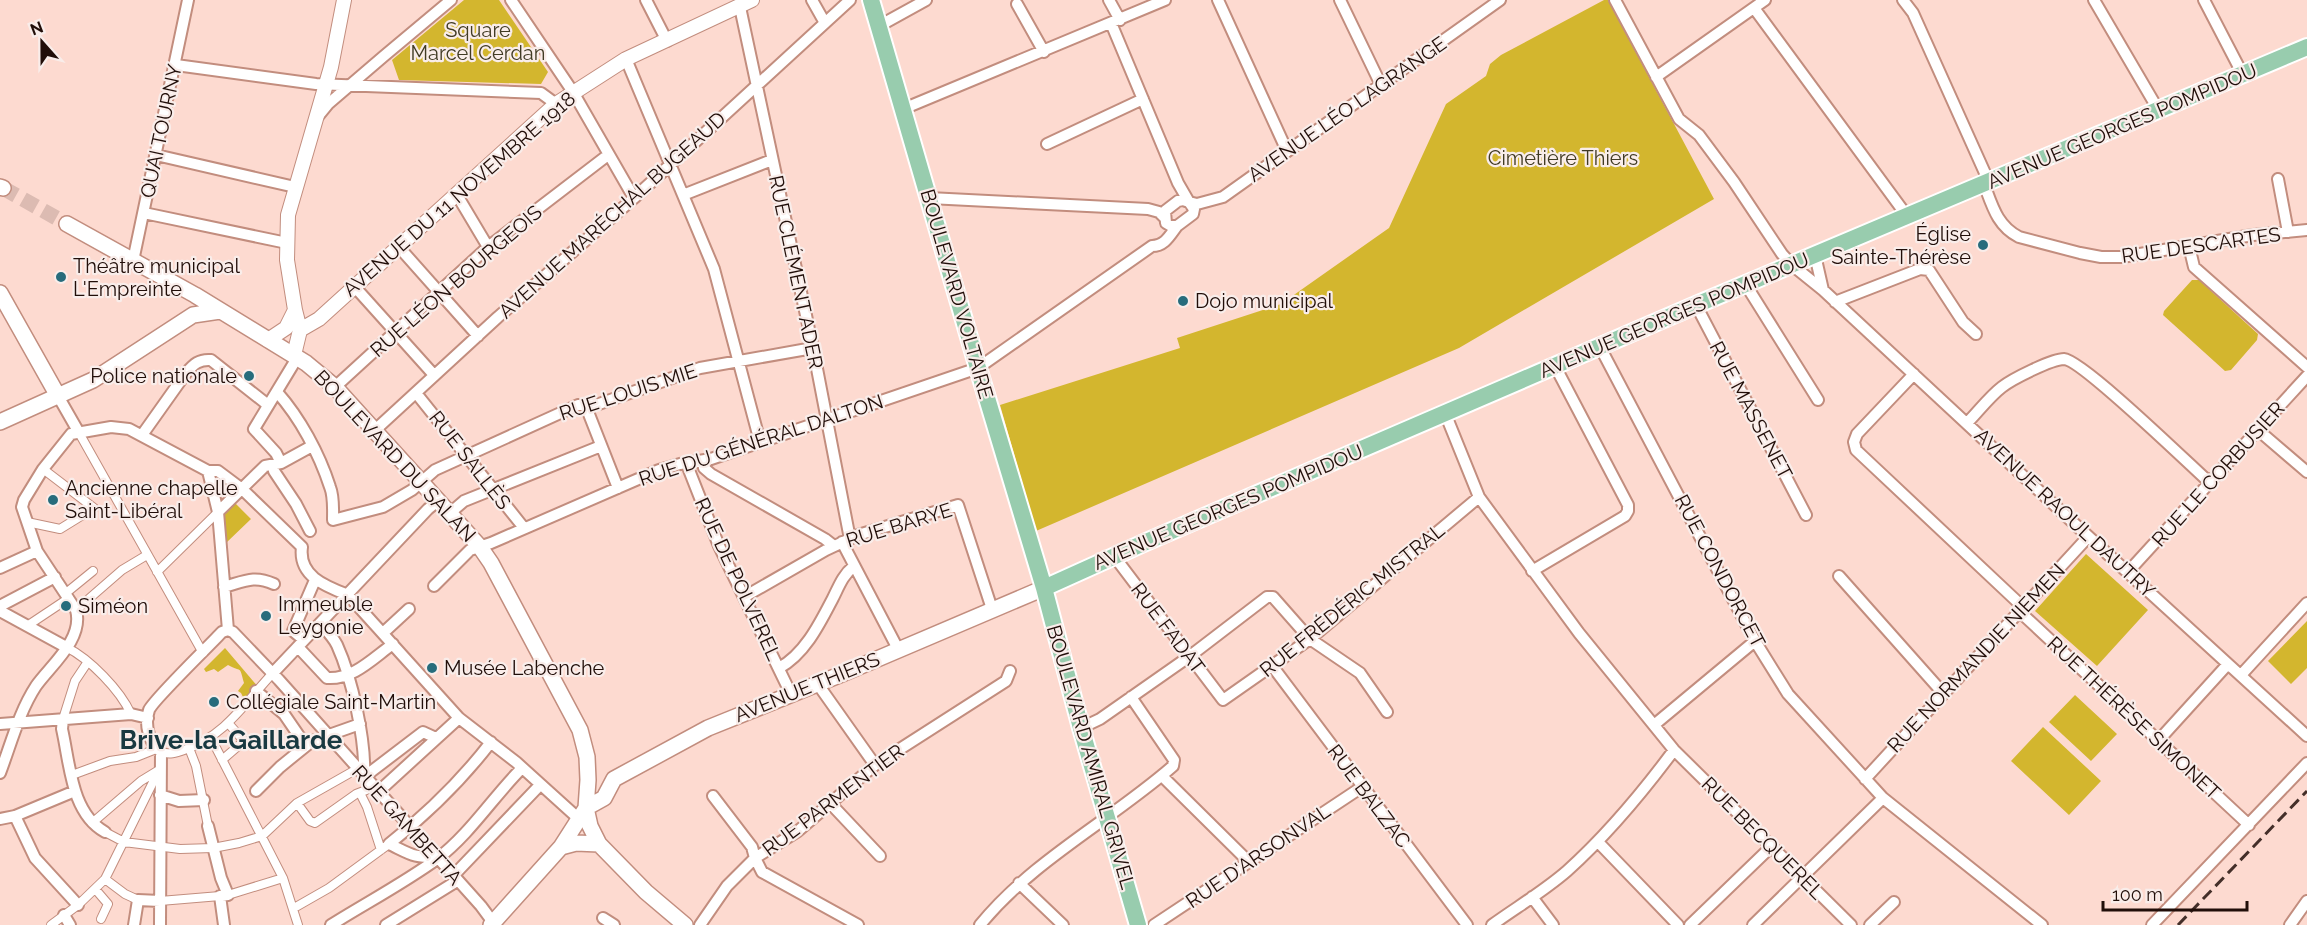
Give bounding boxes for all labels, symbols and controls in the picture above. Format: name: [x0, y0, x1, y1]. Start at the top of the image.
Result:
north arrow: [12, 12, 72, 72]
text: N: [28, 17, 46, 40]
park label: Square Marcel Cerdan: [411, 18, 545, 65]
street label: AVENUE LÉO LAGRANGE: [1243, 31, 1451, 187]
street label: AVENUE GEORGES POMPIDOU: [1984, 58, 2260, 194]
street label: QUAI TOURNY: [135, 62, 187, 200]
street label: AVENUE DU 11 NOVEMBRE 1918: [338, 86, 580, 302]
street label: AVENUE MARÉCHAL BUGEAUD: [493, 107, 731, 323]
park label: Cimetière Thiers: [1488, 146, 1638, 170]
street label: RUE CLÉMENT ADER: [764, 173, 828, 371]
street label: BOULEVARD VOLTAIRE: [916, 186, 998, 402]
street label: RUE LÉON BOURGEOIS: [365, 200, 547, 362]
place label: Église Sainte-Thérèse: [1831, 222, 1971, 269]
street label: RUE DESCARTES: [2120, 222, 2282, 268]
marker: Église Sainte-Thérèse: [1976, 238, 1990, 252]
street label: AVENUE GEORGES POMPIDOU: [1536, 247, 1812, 383]
place label: Théâtre municipal L'Empreinte: [73, 254, 241, 301]
marker: Théâtre municipal L'Empreinte: [54, 270, 68, 284]
place label: Dojo municipal: [1195, 289, 1334, 313]
marker: Dojo municipal: [1176, 294, 1190, 308]
street label: RUE MASSENET: [1705, 337, 1797, 483]
street label: RUE LOUIS MIE: [556, 358, 700, 426]
place label: Police nationale: [90, 364, 237, 388]
street label: BOULEVARD DU SALAN: [309, 365, 481, 547]
marker: Police nationale: [242, 369, 256, 383]
street label: RUE DU GÉNÉRAL DALTON: [636, 389, 886, 491]
street label: RUE LE CORBUSIER: [2147, 397, 2289, 551]
street label: RUE SALLÈS: [424, 406, 516, 514]
street label: AVENUE RAOUL DAUTRY: [1970, 423, 2160, 603]
street label: AVENUE GEORGES POMPIDOU: [1090, 439, 1366, 575]
place label: Ancienne chapelle Saint-Libéral: [65, 476, 238, 523]
street label: RUE CONDORCET: [1670, 490, 1770, 652]
marker: Ancienne chapelle Saint-Libéral: [46, 493, 60, 507]
street label: RUE DE POLVEREL: [690, 494, 786, 664]
street label: RUE BARYE: [843, 497, 955, 553]
street label: RUE FRÉDÉRIC MISTRAL: [1255, 518, 1449, 682]
street label: RUE NORMANDIE NIEMEN: [1882, 558, 2070, 758]
street label: RUE FADAT: [1126, 578, 1210, 678]
place label: Immeuble Leygonie: [278, 592, 373, 639]
place label: Siméon: [78, 594, 148, 618]
marker: Siméon: [59, 599, 73, 613]
marker: Immeuble Leygonie: [259, 609, 273, 623]
street label: BOULEVARD AMIRAL GRIVEL: [1042, 622, 1140, 892]
street label: RUE THÉRÈSE SIMONET: [2042, 631, 2226, 805]
street label: AVENUE THIERS: [731, 647, 883, 727]
place label: Musée Labenche: [444, 656, 605, 680]
marker: Musée Labenche: [425, 661, 439, 675]
place label: Collégiale Saint-Martin: [226, 690, 436, 714]
marker: Collégiale Saint-Martin: [207, 695, 221, 709]
district label: Brive-la-Gaillarde: [120, 725, 343, 755]
street label: RUE PARMENTIER: [757, 739, 909, 861]
street label: RUE BALZAC: [1322, 740, 1416, 853]
street label: RUE GAMBETTA: [347, 760, 467, 890]
street label: RUE BECQUEREL: [1697, 772, 1829, 904]
street label: RUE D'ARSONVAL: [1181, 799, 1335, 913]
scale bar: [2103, 874, 2247, 912]
text: 100 m: [2112, 884, 2163, 905]

